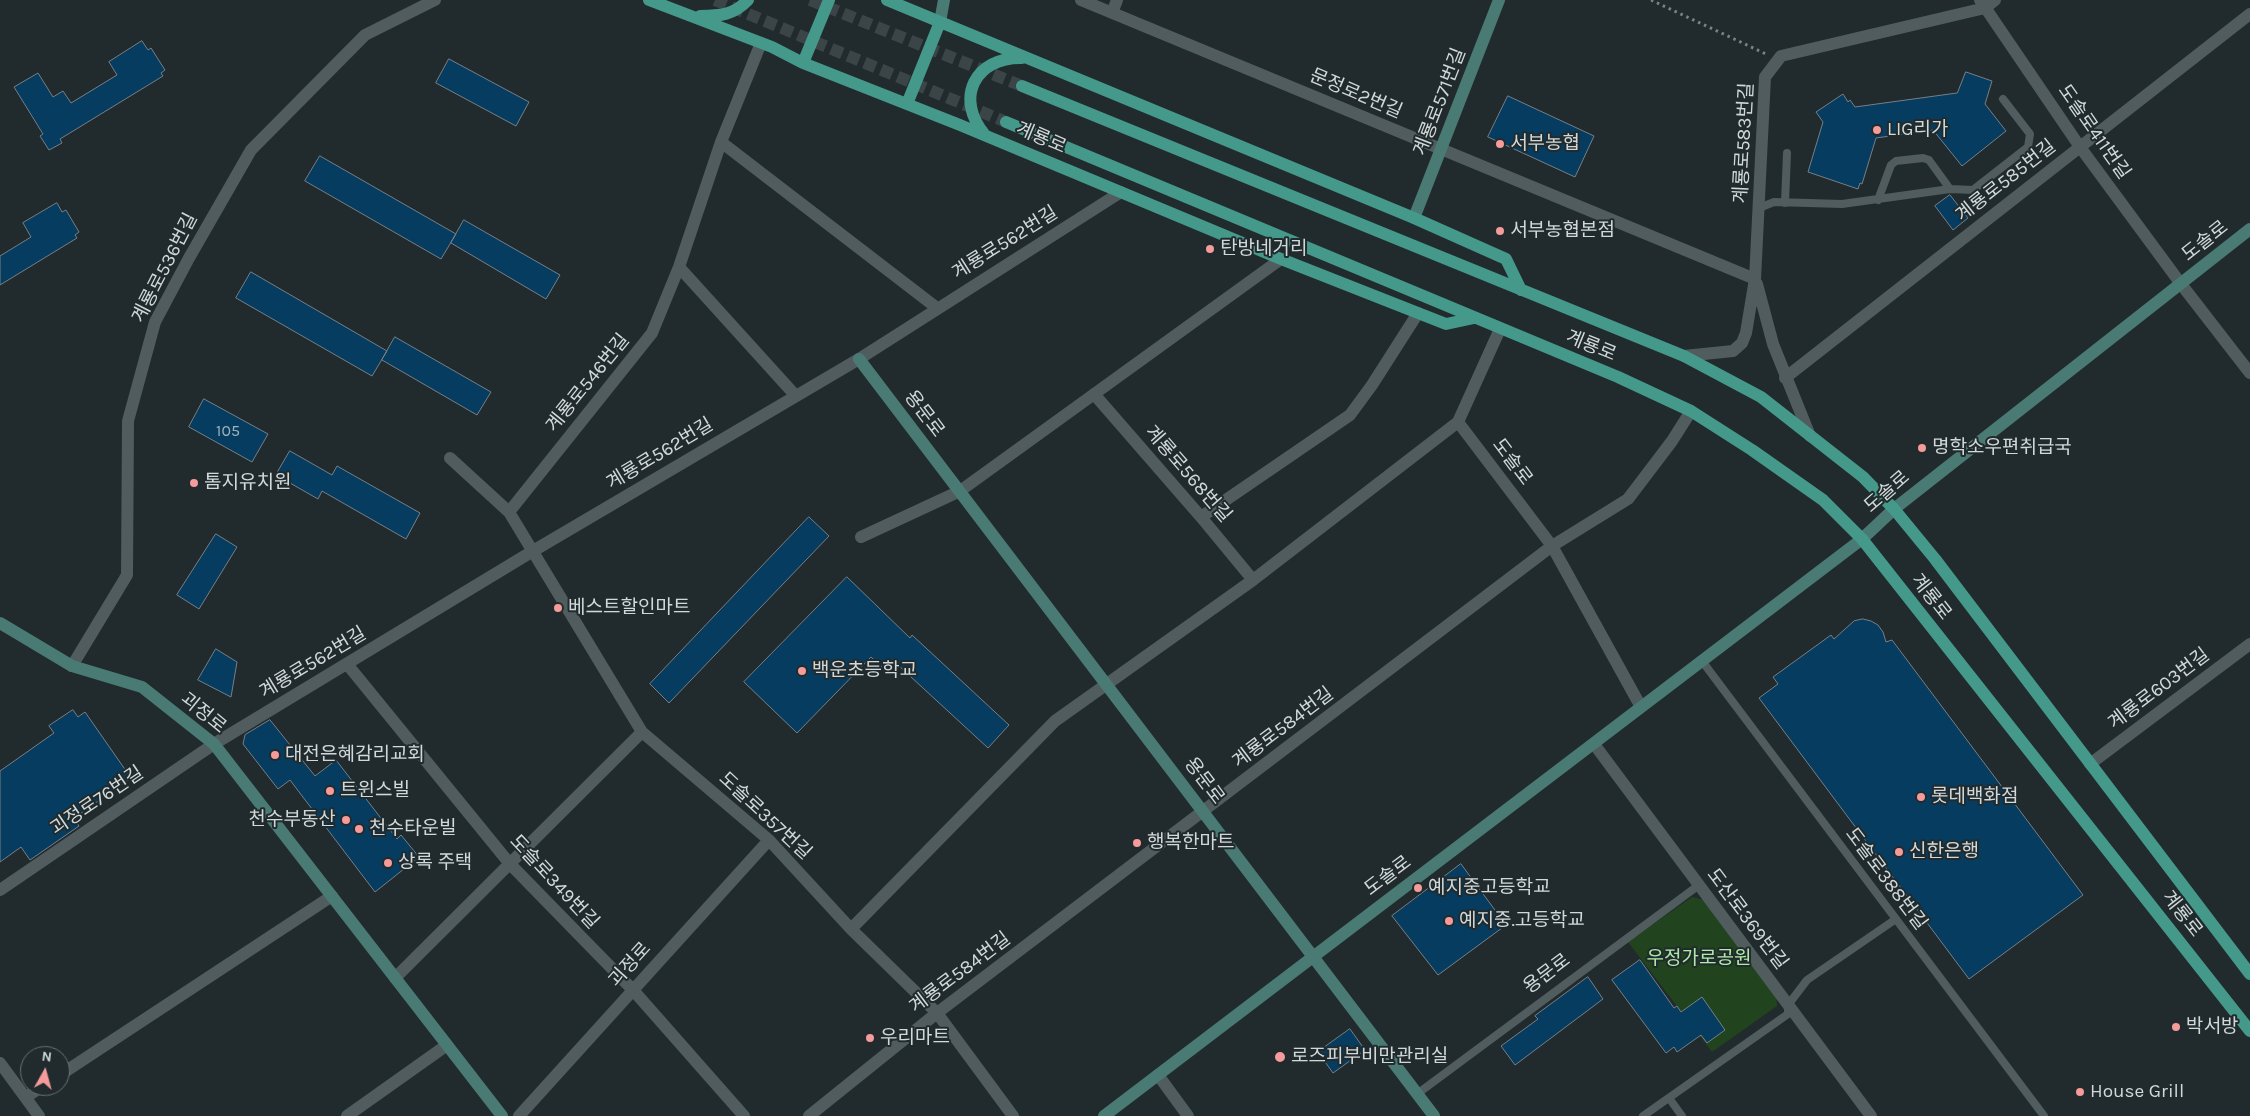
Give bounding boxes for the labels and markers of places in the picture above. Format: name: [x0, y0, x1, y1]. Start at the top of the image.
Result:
place label: LIG리가: [1887, 119, 1948, 141]
marker: LIG리가: [1871, 124, 1883, 136]
place label: 서부농협: [1510, 133, 1580, 155]
marker: 서부농협: [1494, 138, 1506, 150]
place label: 서부농협본점: [1510, 220, 1615, 242]
marker: 서부농협본점: [1494, 225, 1506, 237]
place label: 탄방네거리: [1220, 238, 1307, 260]
marker: 탄방네거리: [1204, 243, 1216, 255]
place label: 명학소우편취급국: [1932, 437, 2072, 459]
marker: 명학소우편취급국: [1916, 442, 1928, 454]
place label: 톰지유치원: [204, 472, 291, 494]
marker: 톰지유치원: [188, 477, 200, 489]
place label: 베스트할인마트: [568, 597, 690, 619]
marker: 베스트할인마트: [552, 602, 564, 614]
place label: 백운초등학교: [812, 660, 917, 682]
marker: 백운초등학교: [796, 665, 808, 677]
place label: 대전은혜감리교회: [285, 744, 425, 766]
marker: 대전은혜감리교회: [269, 749, 281, 761]
place label: 트윈스빌: [340, 780, 410, 802]
marker: 트윈스빌: [324, 785, 336, 797]
place label: 롯데백화점: [1931, 786, 2018, 808]
marker: 롯데백화점: [1915, 791, 1927, 803]
place label: 천수부동산: [249, 809, 336, 831]
marker: 천수부동산: [340, 814, 352, 826]
place label: 천수타운빌: [369, 818, 456, 840]
marker: 천수타운빌: [353, 823, 365, 835]
place label: 행복한마트: [1147, 832, 1234, 854]
marker: 행복한마트: [1131, 837, 1143, 849]
place label: 신한은행: [1909, 841, 1979, 863]
marker: 신한은행: [1893, 846, 1905, 858]
place label: 상록 주택: [398, 852, 472, 874]
marker: 상록 주택: [382, 857, 394, 869]
place label: 예지중고등학교: [1428, 877, 1550, 899]
marker: 예지중고등학교: [1412, 882, 1424, 894]
place label: 예지중.고등학교: [1459, 910, 1585, 932]
marker: 예지중.고등학교: [1443, 915, 1455, 927]
place label: 박서방: [2186, 1016, 2238, 1038]
marker: 박서방: [2170, 1021, 2182, 1033]
place label: 우리마트: [880, 1027, 950, 1049]
marker: 우리마트: [864, 1032, 876, 1044]
place label: 로즈피부비만관리실: [1291, 1046, 1448, 1068]
marker: 로즈피부비만관리실: [1273, 1050, 1287, 1064]
place label: House Grill: [2090, 1081, 2184, 1103]
marker: House Grill: [2074, 1086, 2086, 1098]

